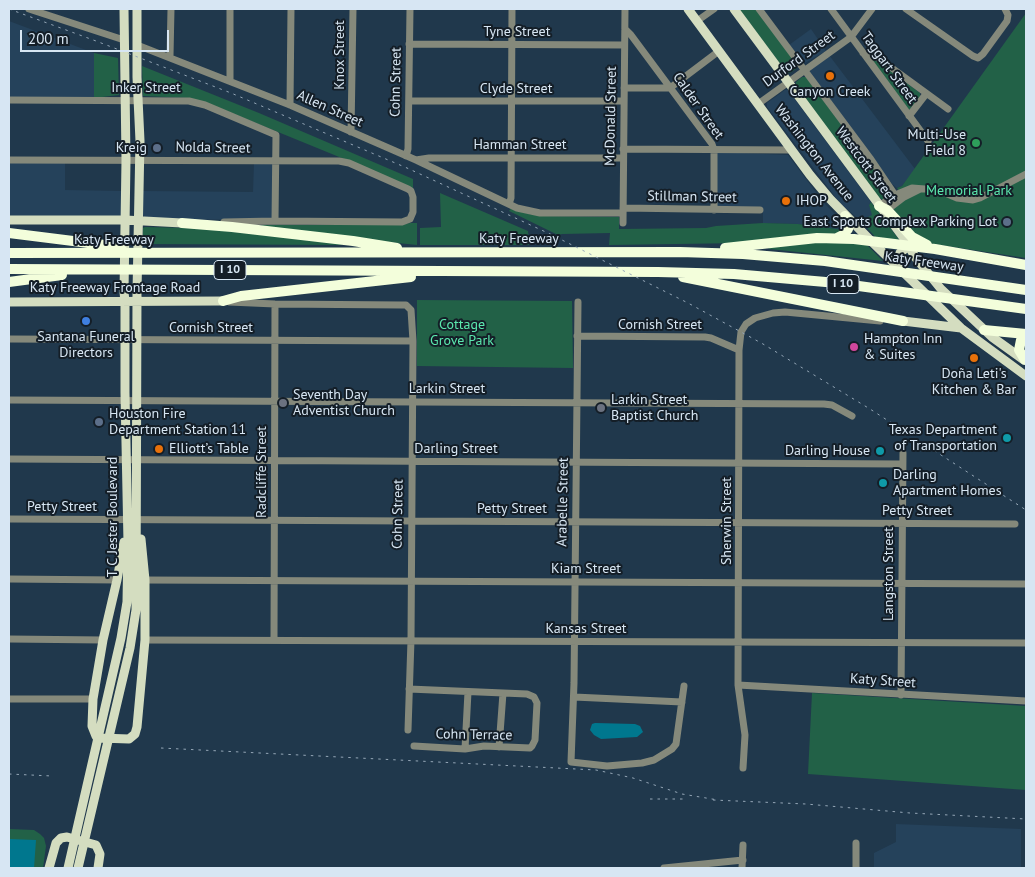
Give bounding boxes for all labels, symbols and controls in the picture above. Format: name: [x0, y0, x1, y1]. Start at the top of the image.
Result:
scale bar: [22, 20, 171, 52]
street label: Knox Street: [332, 20, 348, 90]
street label: Tyne Street: [484, 24, 550, 40]
street label: Durford Street: [760, 27, 838, 91]
text: 200 m: [28, 29, 69, 48]
street label: Taggart Street: [857, 29, 921, 107]
street label: Cohn Street: [387, 47, 405, 117]
street label: McDonald Street: [602, 66, 620, 166]
street label: Calder Street: [669, 69, 727, 143]
marker: Canyon Creek: [824, 70, 836, 82]
street label: Inker Street: [111, 80, 181, 96]
street label: Clyde Street: [480, 81, 552, 97]
place label: Canyon Creek: [790, 84, 870, 100]
street label: Allen Street: [294, 87, 366, 131]
street label: Washington Avenue: [771, 101, 857, 205]
street label: Westcott Street: [832, 124, 900, 206]
place label: Multi-Use Field 8: [908, 127, 966, 160]
street label: Hamman Street: [473, 137, 567, 153]
marker: Multi-Use Field 8: [970, 137, 982, 149]
street label: Nolda Street: [175, 139, 251, 157]
place label: Kreig: [116, 140, 147, 156]
marker: Kreig: [151, 142, 163, 154]
park label: Memorial Park: [926, 183, 1012, 199]
street label: Stillman Street: [647, 188, 737, 206]
place label: IHOP: [796, 193, 827, 209]
marker: IHOP: [780, 195, 792, 207]
place label: East Sports Complex Parking Lot: [803, 214, 997, 230]
marker: East Sports Complex Parking Lot: [1001, 216, 1013, 228]
street label: Katy Freeway: [479, 231, 559, 247]
street label: Katy Freeway: [74, 232, 154, 248]
street label: Katy Freeway: [883, 248, 965, 276]
road number: I 10: [214, 260, 246, 280]
road number: I 10: [827, 274, 859, 294]
street label: Katy Freeway Frontage Road: [30, 280, 200, 296]
marker: Santana Funeral Directors: [80, 315, 92, 327]
park label: Cottage Grove Park: [430, 317, 494, 350]
street label: Cornish Street: [618, 317, 702, 333]
street label: Cornish Street: [169, 320, 253, 336]
place label: Santana Funeral Directors: [37, 329, 135, 362]
place label: Hampton Inn & Suites: [864, 331, 942, 364]
marker: Hampton Inn & Suites: [848, 341, 860, 353]
marker: Doña Leti's Kitchen & Bar: [968, 352, 980, 364]
place label: Doña Leti's Kitchen & Bar: [932, 366, 1016, 398]
street label: Larkin Street: [409, 381, 485, 397]
place label: Seventh Day Adventist Church: [293, 387, 395, 420]
place label: Larkin Street Baptist Church: [611, 392, 698, 424]
marker: Seventh Day Adventist Church: [277, 397, 289, 409]
marker: Larkin Street Baptist Church: [595, 402, 607, 414]
place label: Houston Fire Department Station 11: [109, 406, 246, 438]
marker: Houston Fire Department Station 11: [93, 416, 105, 428]
place label: Texas Department of Transportation: [889, 422, 997, 454]
street label: Radcliffe Street: [254, 426, 270, 518]
marker: Texas Department of Transportation: [1001, 432, 1013, 444]
place label: Elliott’s Table: [169, 441, 249, 457]
street label: Darling Street: [414, 441, 498, 457]
marker: Elliott’s Table: [153, 443, 165, 455]
place label: Darling House: [785, 443, 870, 459]
marker: Darling House: [874, 445, 886, 457]
street label: T C Jester Boulevard: [105, 457, 121, 577]
street label: Arabelle Street: [554, 457, 572, 547]
place label: Darling Apartment Homes: [893, 467, 1002, 500]
street label: Sherwin Street: [719, 477, 735, 565]
marker: Darling Apartment Homes: [877, 477, 889, 489]
street label: Cohn Street: [389, 479, 407, 549]
street label: Petty Street: [27, 499, 97, 515]
street label: Petty Street: [477, 501, 547, 517]
street label: Petty Street: [882, 503, 952, 519]
street label: Langston Street: [881, 527, 897, 621]
street label: Kiam Street: [551, 561, 621, 577]
street label: Kansas Street: [546, 621, 626, 637]
street label: Katy Street: [850, 670, 916, 692]
street label: Cohn Terrace: [435, 726, 513, 744]

